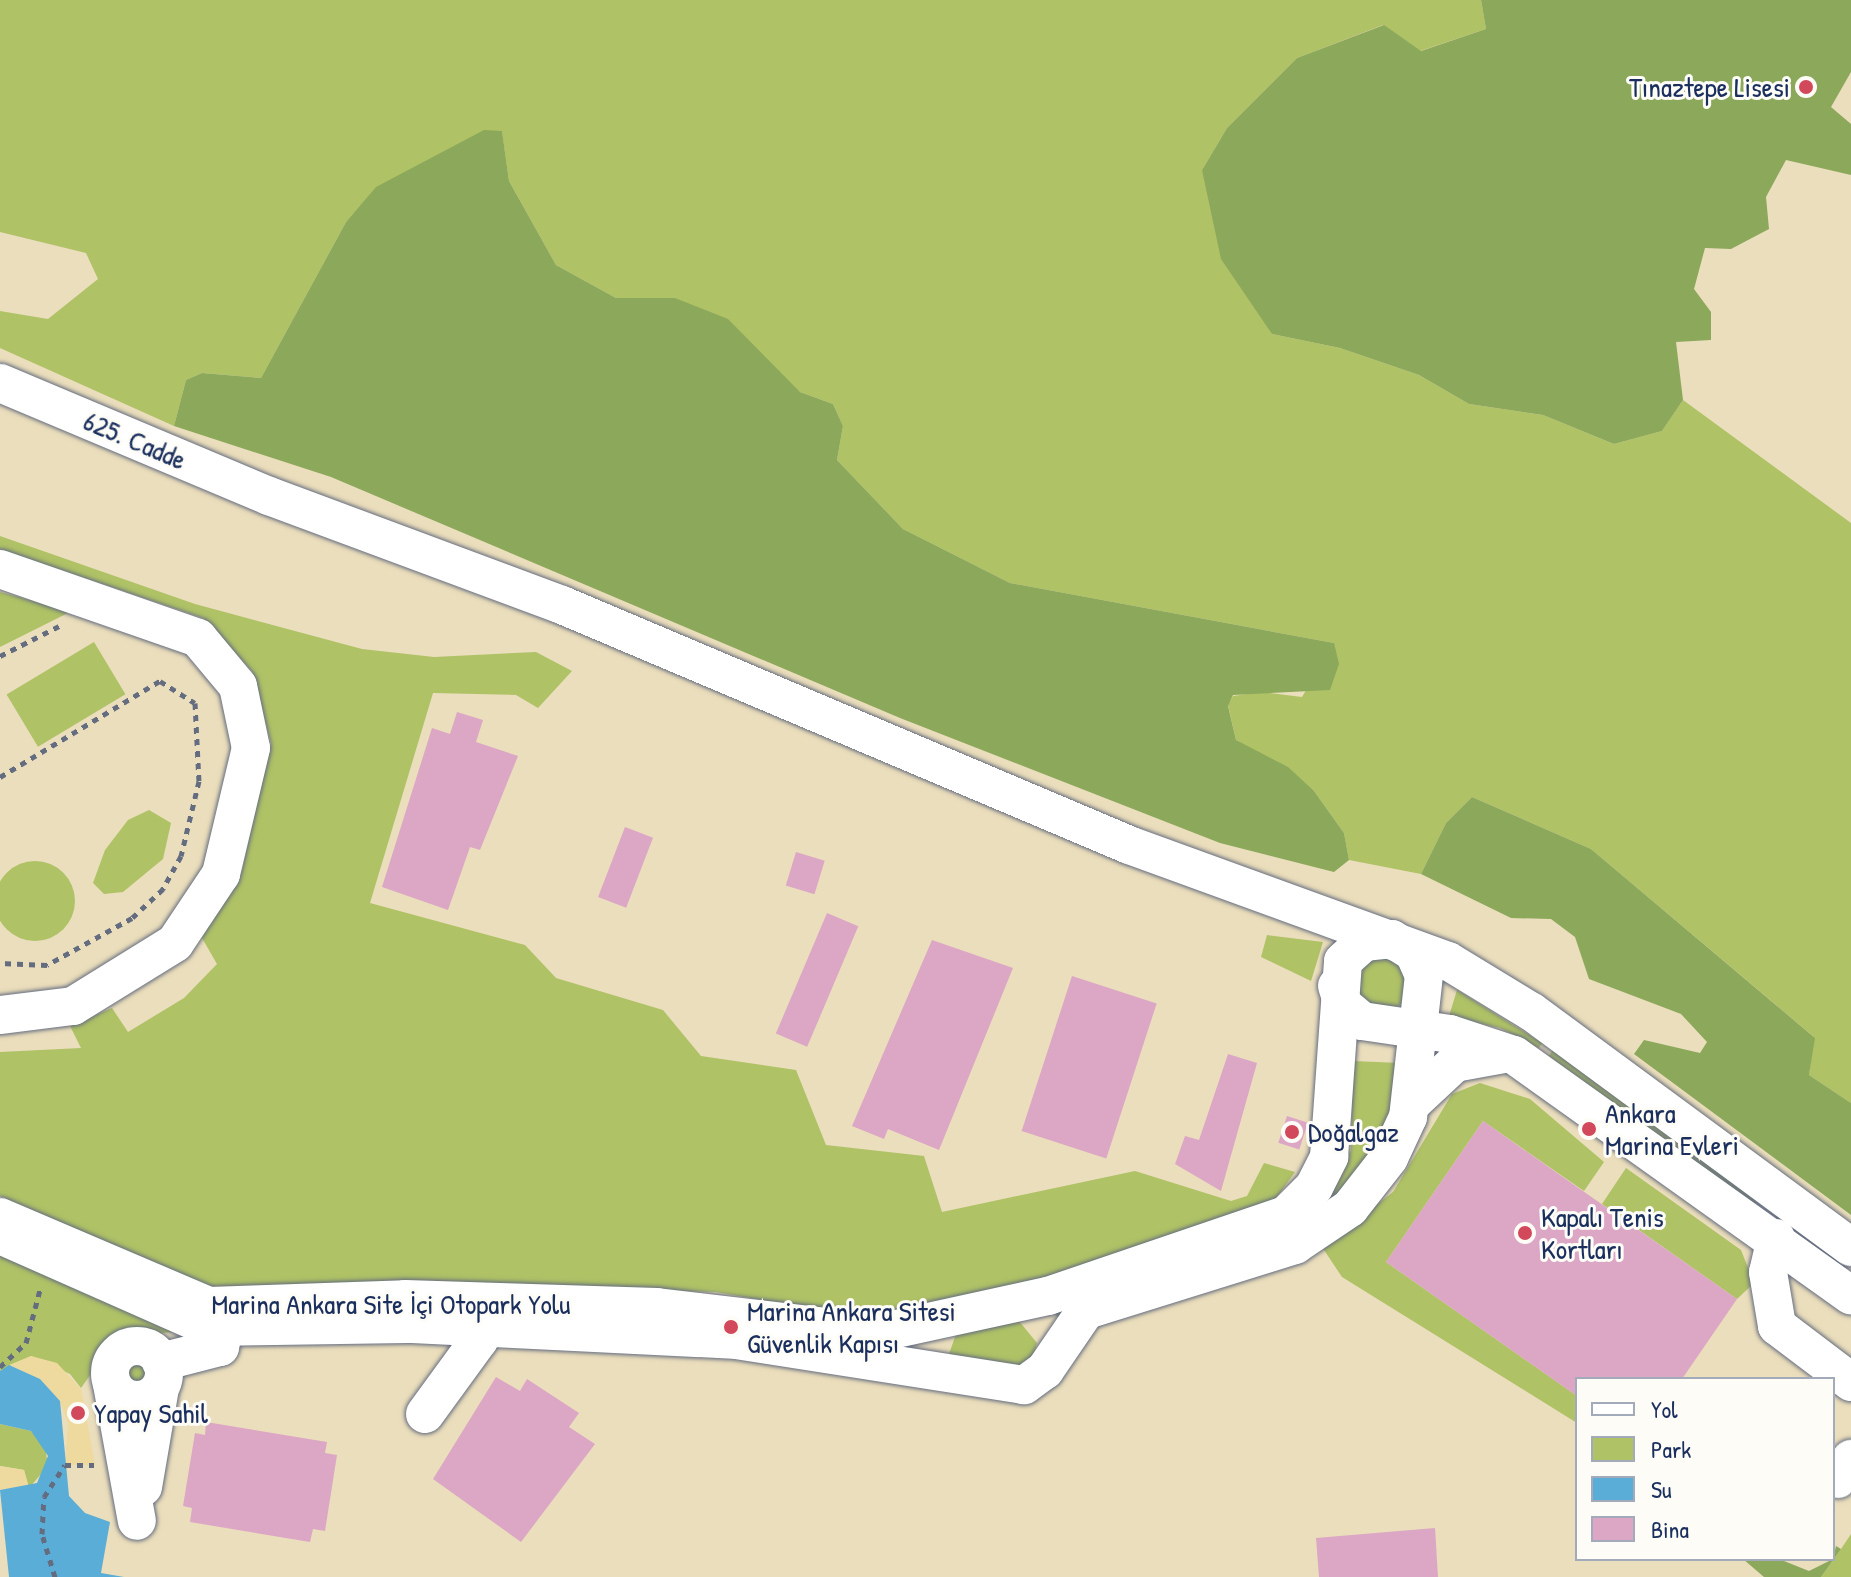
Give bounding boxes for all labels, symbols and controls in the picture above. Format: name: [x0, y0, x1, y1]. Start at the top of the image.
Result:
place label: Tınaztepe Lisesi: [1629, 70, 1790, 104]
marker: Tınaztepe Lisesi: [1797, 78, 1815, 96]
street label: 625. Cadde: [79, 403, 191, 477]
place label: Ankara Marina Evleri: [1605, 1096, 1739, 1162]
place label: Doğalgaz: [1308, 1115, 1399, 1149]
marker: Ankara Marina Evleri: [1580, 1120, 1598, 1138]
marker: Doğalgaz: [1283, 1123, 1301, 1141]
place label: Kapalı Tenis Kortları: [1541, 1200, 1664, 1266]
marker: Kapalı Tenis Kortları: [1516, 1224, 1534, 1242]
street label: Marina Ankara Site İçi Otopark Yolu: [212, 1287, 570, 1321]
place label: Marina Ankara Sitesi Güvenlik Kapısı: [747, 1294, 956, 1360]
marker: Marina Ankara Sitesi Güvenlik Kapısı: [722, 1318, 740, 1336]
legend: [1575, 1377, 1835, 1561]
text: Yol: [1651, 1393, 1678, 1425]
place label: Yapay Sahil: [94, 1396, 208, 1430]
marker: Yapay Sahil: [69, 1404, 87, 1422]
text: Park: [1651, 1433, 1691, 1465]
text: Su: [1651, 1473, 1672, 1505]
text: Bina: [1651, 1513, 1689, 1545]

